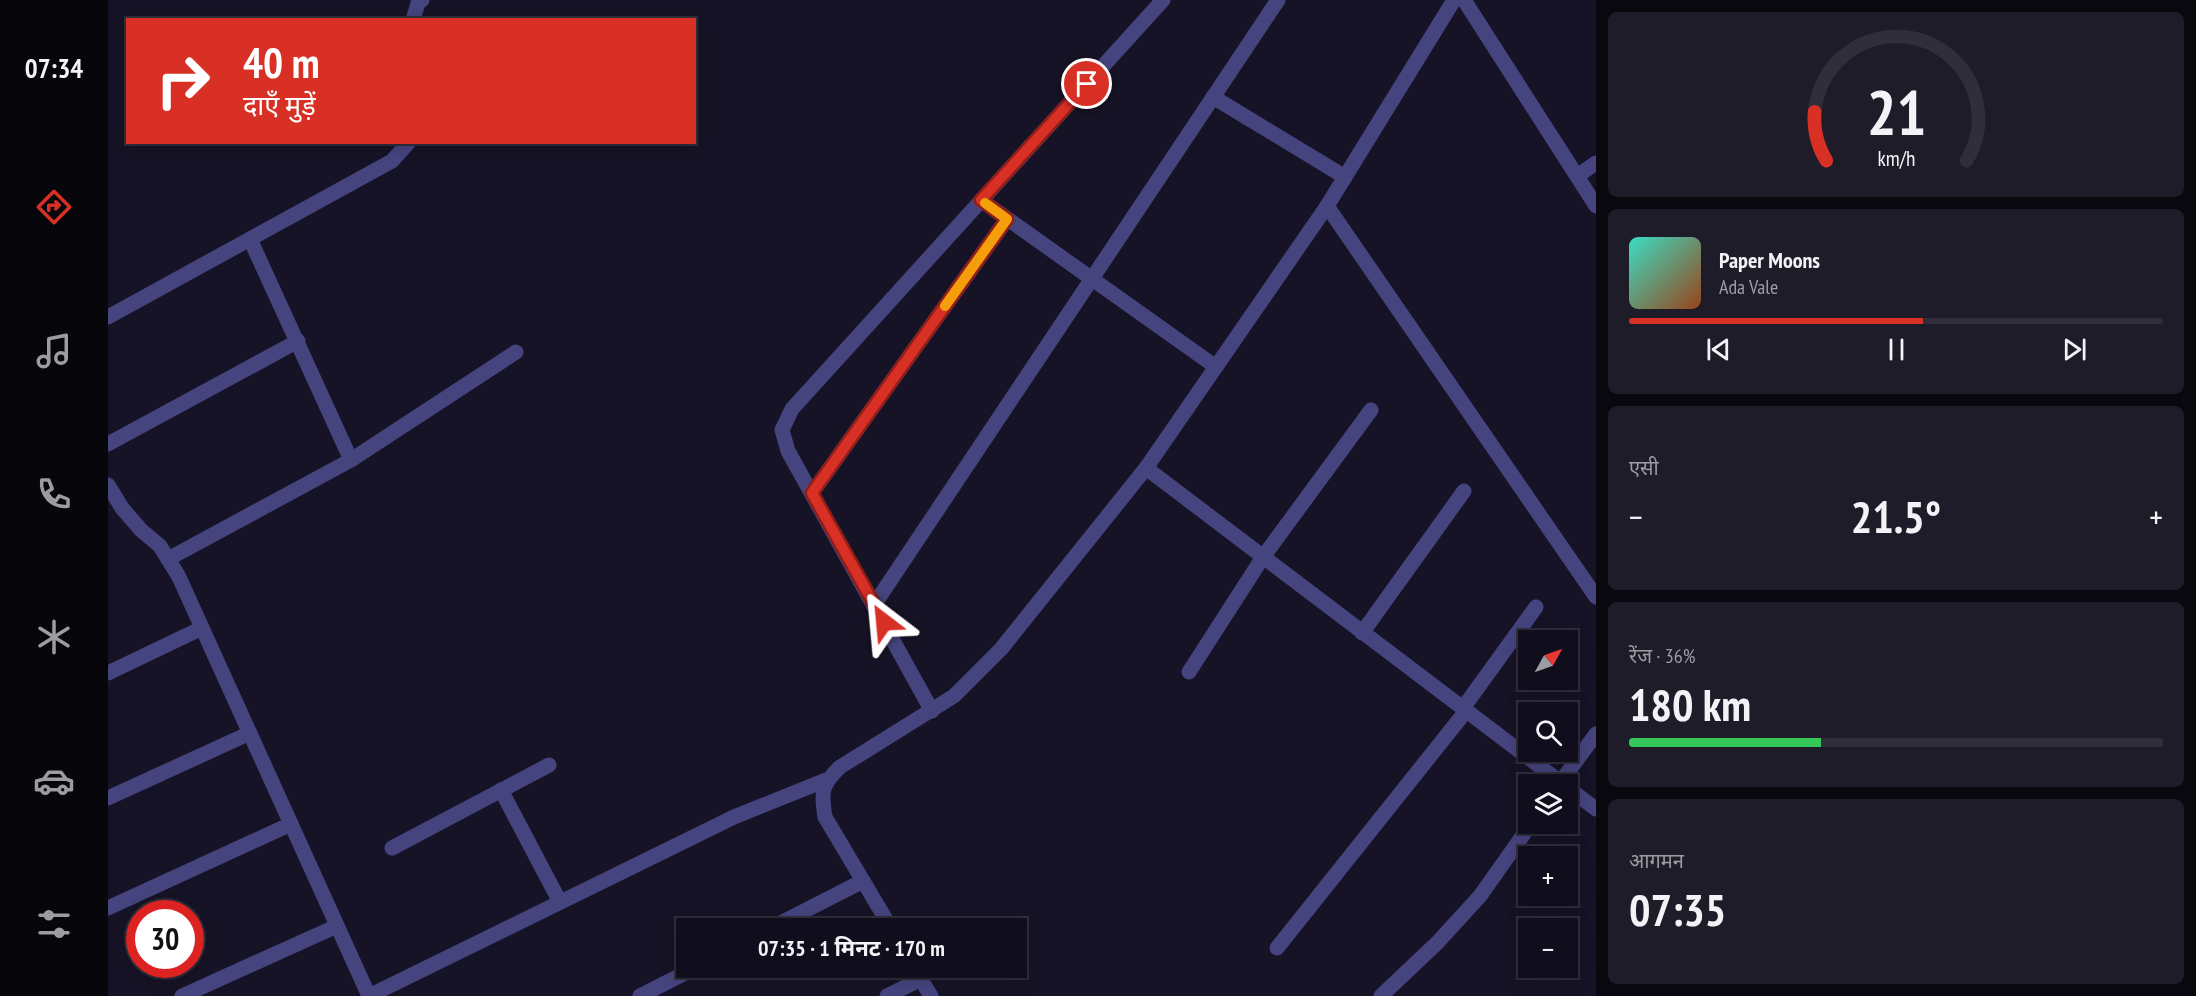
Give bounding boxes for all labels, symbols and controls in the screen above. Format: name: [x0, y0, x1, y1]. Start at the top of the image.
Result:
text: 40 m: [243, 35, 320, 90]
icon: right: [144, 42, 222, 120]
text: 07:34: [25, 51, 83, 85]
pin: [1061, 58, 1112, 109]
icon: arrive: [1070, 67, 1103, 100]
text: 21: [1866, 72, 1926, 153]
text: दाएँ मुड़ें: [243, 88, 316, 122]
text: km/h: [1877, 145, 1915, 173]
icon: directions: [33, 186, 75, 228]
text: Paper Moons: [1719, 246, 1820, 274]
text: Ada Vale: [1719, 274, 1778, 300]
icon: music: [33, 330, 75, 372]
icon: previous: [1702, 333, 1735, 366]
icon: pause: [1880, 333, 1913, 366]
icon: next: [2058, 333, 2091, 366]
text: एसी: [1629, 455, 1659, 481]
icon: phone: [33, 473, 75, 515]
text: 21.5°: [1851, 487, 1941, 545]
text: −: [1629, 495, 1643, 538]
text: +: [2149, 495, 2163, 538]
position arrow: [852, 590, 916, 654]
icon: climate: [33, 616, 75, 658]
north arrow: [1518, 630, 1578, 690]
map controls: [1518, 630, 1578, 978]
text: रेंज · 36%: [1629, 643, 1696, 669]
text: 180 km: [1629, 675, 1751, 733]
button: search: [1518, 702, 1578, 762]
icon: car: [33, 760, 75, 802]
button: layers: [1518, 774, 1578, 834]
button: +: [1518, 846, 1578, 906]
text: आगमन: [1629, 848, 1684, 874]
text: 07:35: [1629, 880, 1726, 938]
speed limit sign: 30: [126, 900, 204, 978]
icon: filters: [33, 903, 75, 945]
button: −: [1518, 918, 1578, 978]
text: 07:35 · 1 मिनट · 170 m: [758, 934, 945, 962]

